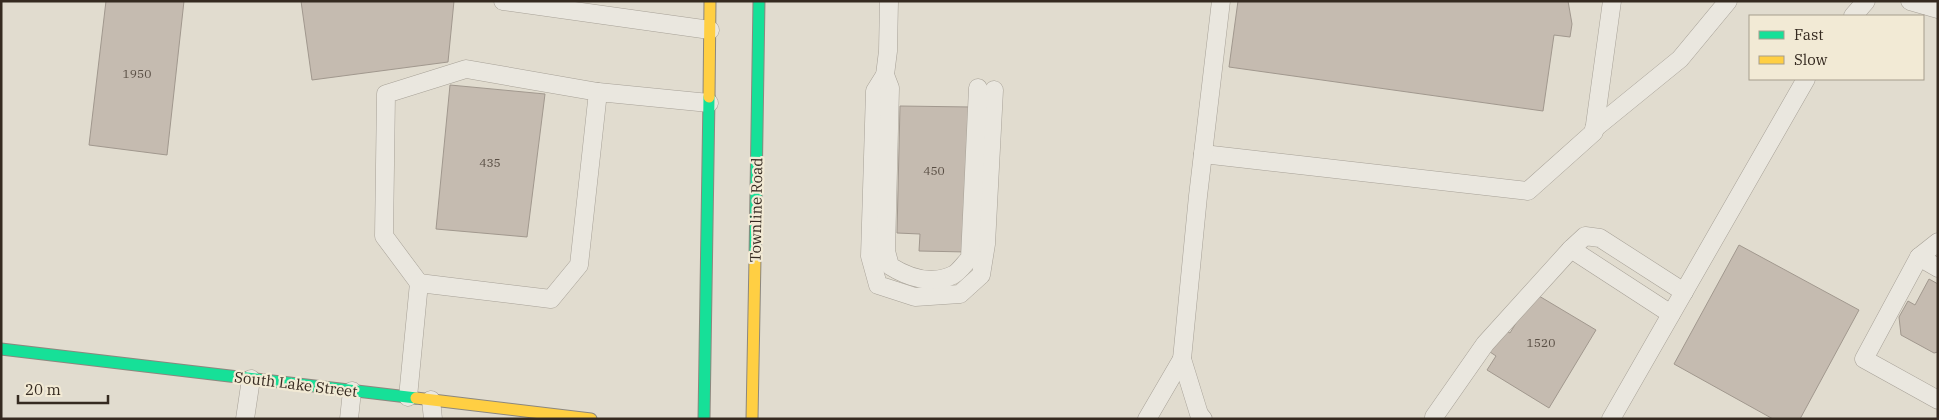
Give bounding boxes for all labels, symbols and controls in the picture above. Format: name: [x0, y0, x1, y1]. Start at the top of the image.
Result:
legend: [1749, 15, 1924, 80]
text: Fast: [1794, 25, 1824, 44]
text: Slow: [1794, 50, 1828, 69]
house number: 1950: [123, 66, 151, 81]
house number: 435: [479, 155, 501, 170]
street label: Townline Road: [746, 157, 766, 263]
house number: 450: [923, 163, 945, 178]
house number: 1520: [1527, 335, 1555, 350]
street label: South Lake Street: [233, 367, 359, 401]
scale bar: [18, 372, 108, 404]
text: 20 m: [25, 380, 61, 399]

